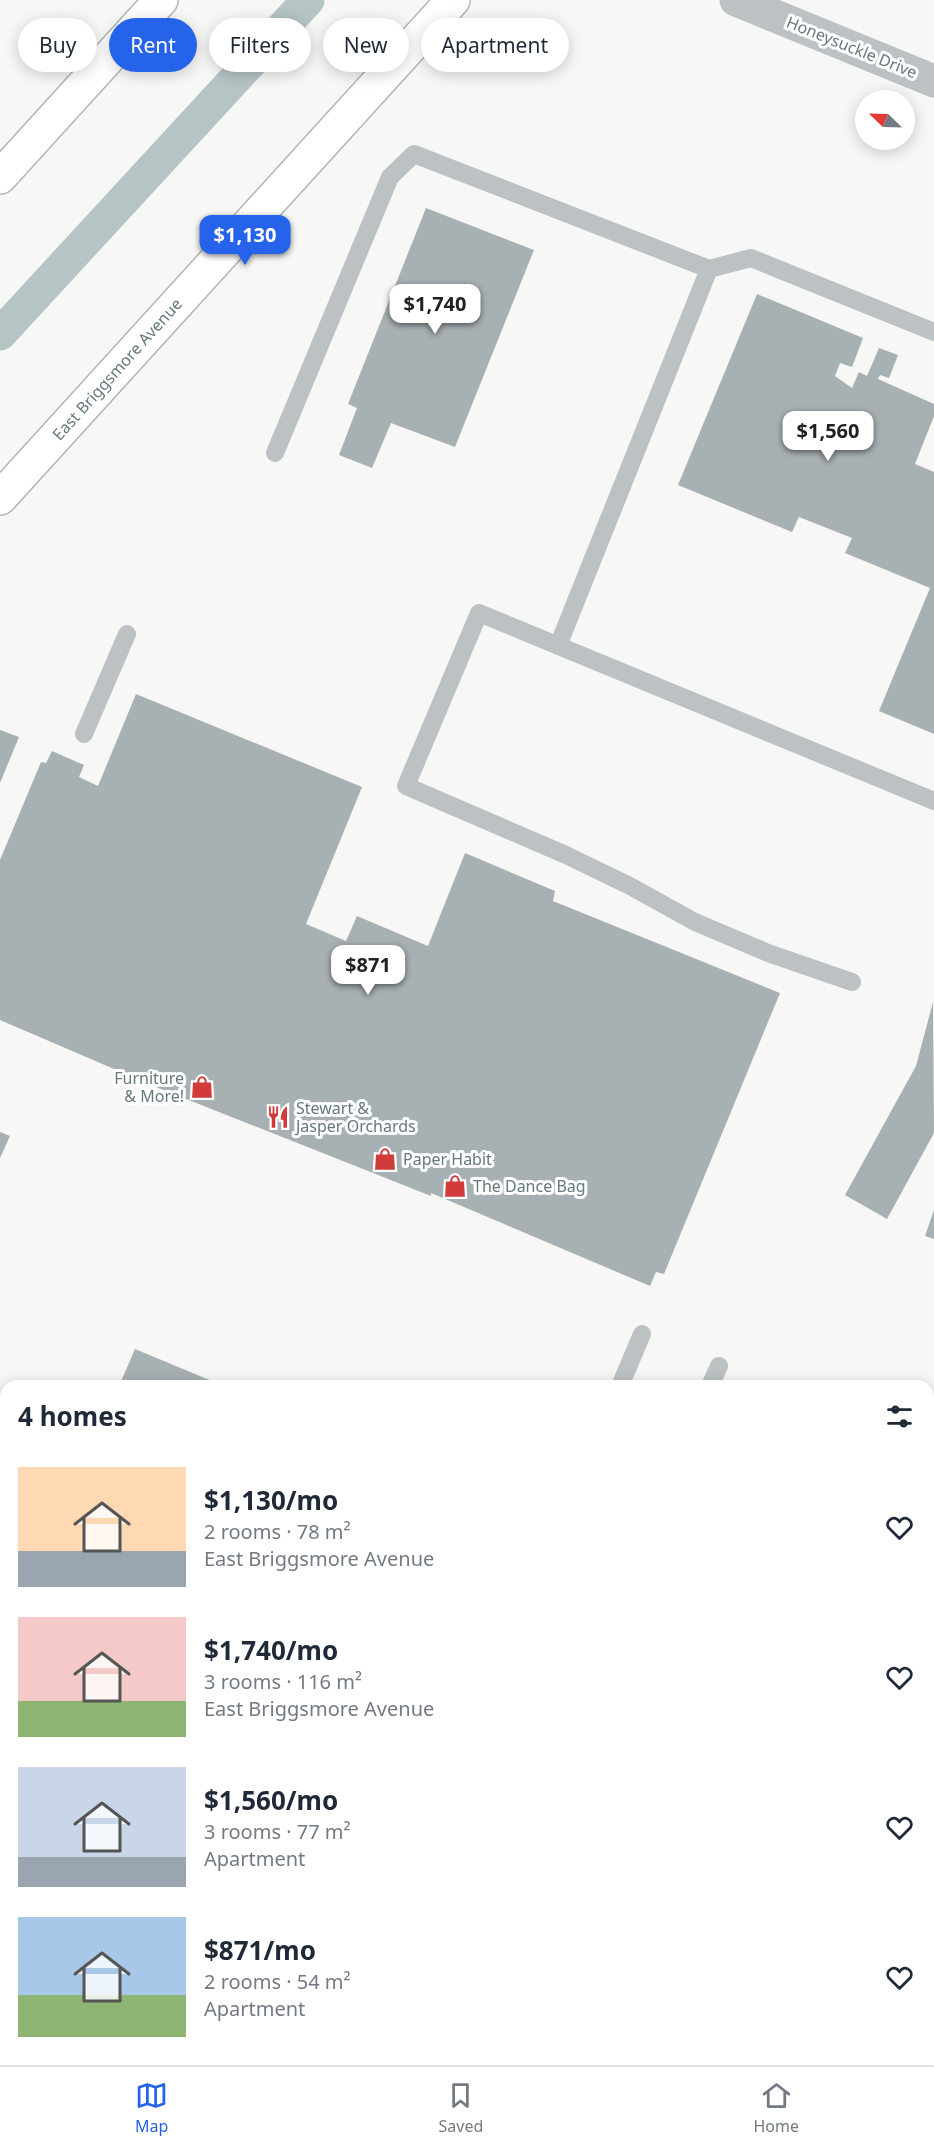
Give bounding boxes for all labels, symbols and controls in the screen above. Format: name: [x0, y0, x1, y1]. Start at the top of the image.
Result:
street label: Honeysuckle Drive: [783, 11, 921, 83]
chip: Buy: [18, 18, 97, 72]
chip: Rent: [109, 18, 197, 72]
chip: Filters: [209, 18, 311, 72]
chip: New: [323, 18, 409, 72]
chip: Apartment: [421, 18, 569, 72]
north arrow: [855, 90, 915, 150]
map controls: [855, 90, 915, 150]
pin: $1,130: [196, 215, 294, 266]
text: $1,130: [214, 221, 276, 248]
pin: $1,740: [386, 284, 484, 335]
text: $1,740: [404, 290, 466, 317]
street label: East Briggsmore Avenue: [47, 293, 187, 445]
pin: $1,560: [779, 411, 877, 462]
text: $1,560: [797, 417, 859, 444]
pin: $871: [332, 945, 404, 996]
text: $871: [345, 951, 391, 978]
place label: Furniture & More!: [114, 1067, 184, 1107]
shop icon: Furniture & More!: [189, 1074, 215, 1100]
place label: Stewart & Jasper Orchards: [294, 1097, 416, 1137]
restaurant icon: Stewart & Jasper Orchards: [265, 1104, 291, 1130]
shop icon: Paper Habit: [372, 1146, 398, 1172]
place label: Paper Habit: [403, 1148, 492, 1170]
shop icon: The Dance Bag: [442, 1173, 468, 1199]
place label: The Dance Bag: [473, 1175, 586, 1197]
text: 4 homes: [18, 1398, 127, 1434]
icon: filters: [883, 1400, 916, 1433]
text: $1,130/mo: [204, 1482, 338, 1518]
icon: home: [66, 1491, 138, 1563]
icon: heart: [883, 1511, 916, 1544]
text: 2 rooms · 78 m²: [204, 1518, 351, 1545]
text: East Briggsmore Avenue: [204, 1545, 434, 1572]
text: $1,740/mo: [204, 1632, 338, 1668]
icon: home: [66, 1641, 138, 1713]
icon: heart: [883, 1661, 916, 1694]
text: 3 rooms · 116 m²: [204, 1668, 362, 1695]
text: East Briggsmore Avenue: [204, 1695, 434, 1722]
text: $1,560/mo: [204, 1782, 338, 1818]
icon: home: [66, 1791, 138, 1863]
icon: heart: [883, 1811, 916, 1844]
text: 3 rooms · 77 m²: [204, 1818, 351, 1845]
text: Apartment: [204, 1845, 305, 1872]
text: $871/mo: [204, 1932, 316, 1968]
icon: home: [66, 1941, 138, 2013]
icon: heart: [883, 1961, 916, 1994]
text: 2 rooms · 54 m²: [204, 1968, 351, 1995]
text: Apartment: [204, 1995, 305, 2022]
tab: Map: [135, 2079, 168, 2137]
tab: Saved: [439, 2079, 483, 2137]
tab: Home: [753, 2079, 799, 2137]

